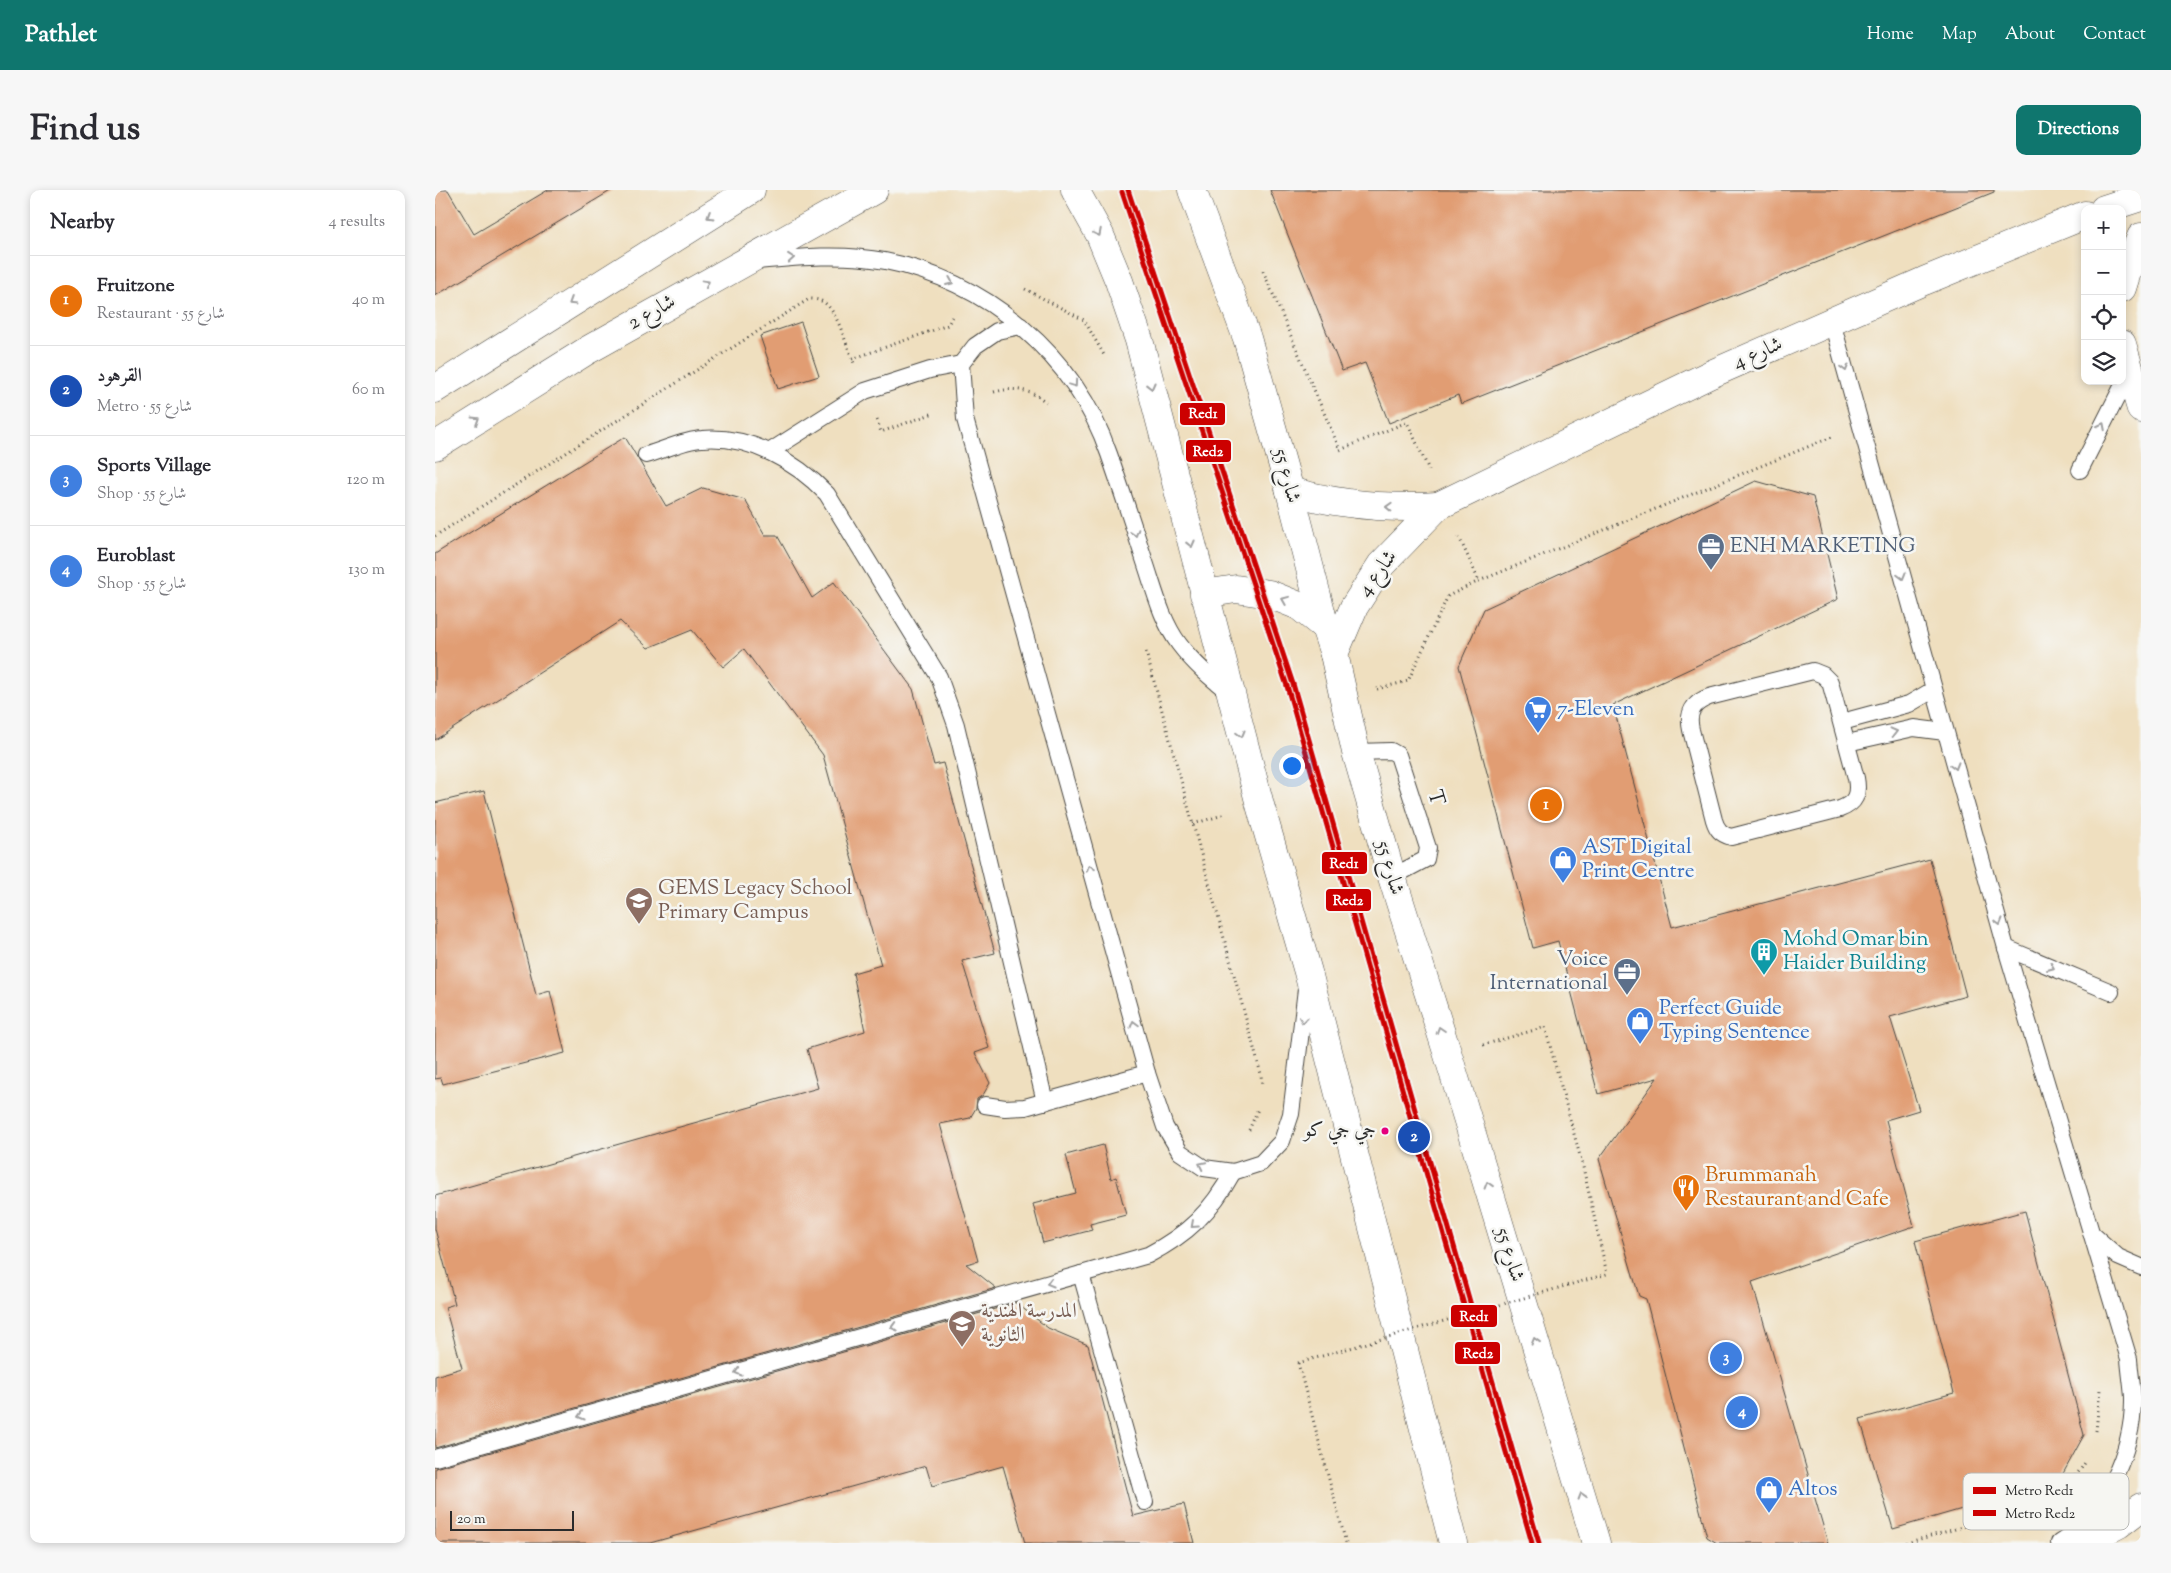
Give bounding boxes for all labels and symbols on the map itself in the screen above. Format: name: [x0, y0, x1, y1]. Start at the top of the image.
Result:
one-way arrow: [706, 209, 715, 219]
one-way arrow: [1092, 227, 1102, 236]
one-way arrow: [788, 252, 796, 263]
one-way arrow: [945, 276, 954, 287]
one-way arrow: [701, 279, 710, 289]
street label: شارع 2: [623, 288, 682, 339]
one-way arrow: [568, 296, 578, 305]
street label: شارع 4: [1728, 330, 1788, 379]
one-way arrow: [1839, 364, 1849, 372]
one-way arrow: [1068, 378, 1077, 388]
one-way arrow: [1145, 381, 1156, 390]
line badge: Red1: [1179, 402, 1226, 426]
text: Red1: [1189, 405, 1218, 425]
one-way arrow: [471, 416, 480, 426]
one-way arrow: [2096, 422, 2106, 431]
line badge: Red2: [1185, 439, 1232, 463]
text: Red2: [1193, 443, 1224, 463]
street label: شارع 55: [1263, 444, 1308, 507]
one-way arrow: [1385, 501, 1393, 512]
one-way arrow: [1130, 529, 1140, 537]
office icon: ENH MARKETING: [1696, 532, 1726, 571]
place label: ENH MARKETING: [1730, 532, 1915, 562]
one-way arrow: [1185, 539, 1196, 548]
street label: شارع 4: [1351, 544, 1406, 604]
one-way arrow: [1896, 571, 1907, 580]
one-way arrow: [1281, 596, 1290, 607]
supermarket icon: 7-Eleven: [1523, 695, 1553, 734]
place label: 7-Eleven: [1557, 695, 1635, 725]
one-way arrow: [1890, 727, 1898, 737]
one-way arrow: [1235, 730, 1246, 739]
your location: [1279, 753, 1305, 779]
one-way arrow: [1949, 762, 1960, 770]
pin: 1: [1530, 786, 1562, 824]
street label: T: [1418, 787, 1452, 810]
place label: AST Digital Print Centre: [1582, 833, 1694, 887]
street label: شارع 55: [1366, 836, 1411, 899]
shop icon: AST Digital Print Centre: [1548, 845, 1578, 884]
line badge: Red1: [1321, 851, 1368, 875]
text: Red1: [1330, 855, 1359, 875]
one-way arrow: [1086, 864, 1096, 872]
place label: GEMS Legacy School Primary Campus: [658, 874, 853, 928]
school or university icon: GEMS Legacy School Primary Campus: [624, 886, 654, 925]
line badge: Red2: [1325, 888, 1372, 912]
text: Red2: [1333, 892, 1364, 912]
one-way arrow: [1993, 918, 2004, 927]
place label: Mohd Omar bin Haider Building: [1783, 925, 1929, 979]
building icon: Mohd Omar bin Haider Building: [1749, 937, 1779, 976]
place label: Voice International: [1490, 945, 1608, 999]
office icon: Voice International: [1612, 957, 1642, 996]
one-way arrow: [2046, 961, 2055, 972]
place label: Perfect Guide Typing Sentence: [1659, 994, 1810, 1048]
shop icon: Perfect Guide Typing Sentence: [1625, 1006, 1655, 1045]
one-way arrow: [1298, 1016, 1309, 1024]
one-way arrow: [1129, 1020, 1140, 1029]
one-way arrow: [1436, 1026, 1446, 1035]
place label: جي جي كو: [1302, 1117, 1376, 1146]
pin: 2: [1398, 1118, 1430, 1156]
marker: جي جي كو: [1380, 1126, 1390, 1136]
one-way arrow: [1198, 1161, 1207, 1172]
place label: Brummanah Restaurant and Cafe: [1705, 1161, 1889, 1215]
restaurant icon: Brummanah Restaurant and Cafe: [1671, 1173, 1701, 1212]
one-way arrow: [1483, 1182, 1493, 1190]
one-way arrow: [1190, 1219, 1199, 1228]
street label: شارع 55: [1485, 1223, 1531, 1286]
one-way arrow: [1047, 1278, 1055, 1288]
place label: المدرسة الهندية الثانوية: [981, 1297, 1077, 1351]
line badge: Red1: [1450, 1304, 1498, 1328]
text: Red1: [1460, 1308, 1489, 1328]
school or university icon: المدرسة الهندية الثانوية: [947, 1309, 977, 1348]
one-way arrow: [890, 1322, 898, 1332]
one-way arrow: [1530, 1337, 1540, 1345]
pin: 3: [1710, 1339, 1742, 1377]
line badge: Red2: [1454, 1341, 1501, 1365]
text: Red2: [1463, 1345, 1494, 1365]
one-way arrow: [734, 1366, 742, 1376]
pin: 4: [1726, 1393, 1758, 1431]
one-way arrow: [578, 1411, 586, 1421]
legend: [1963, 1473, 2129, 1530]
shop icon: Altos: [1754, 1475, 1784, 1514]
place label: Altos: [1788, 1475, 1838, 1505]
text: Metro Red1: [2005, 1482, 2074, 1502]
one-way arrow: [1577, 1493, 1587, 1501]
text: Metro Red2: [2005, 1505, 2076, 1525]
scale bar: [450, 1508, 574, 1531]

